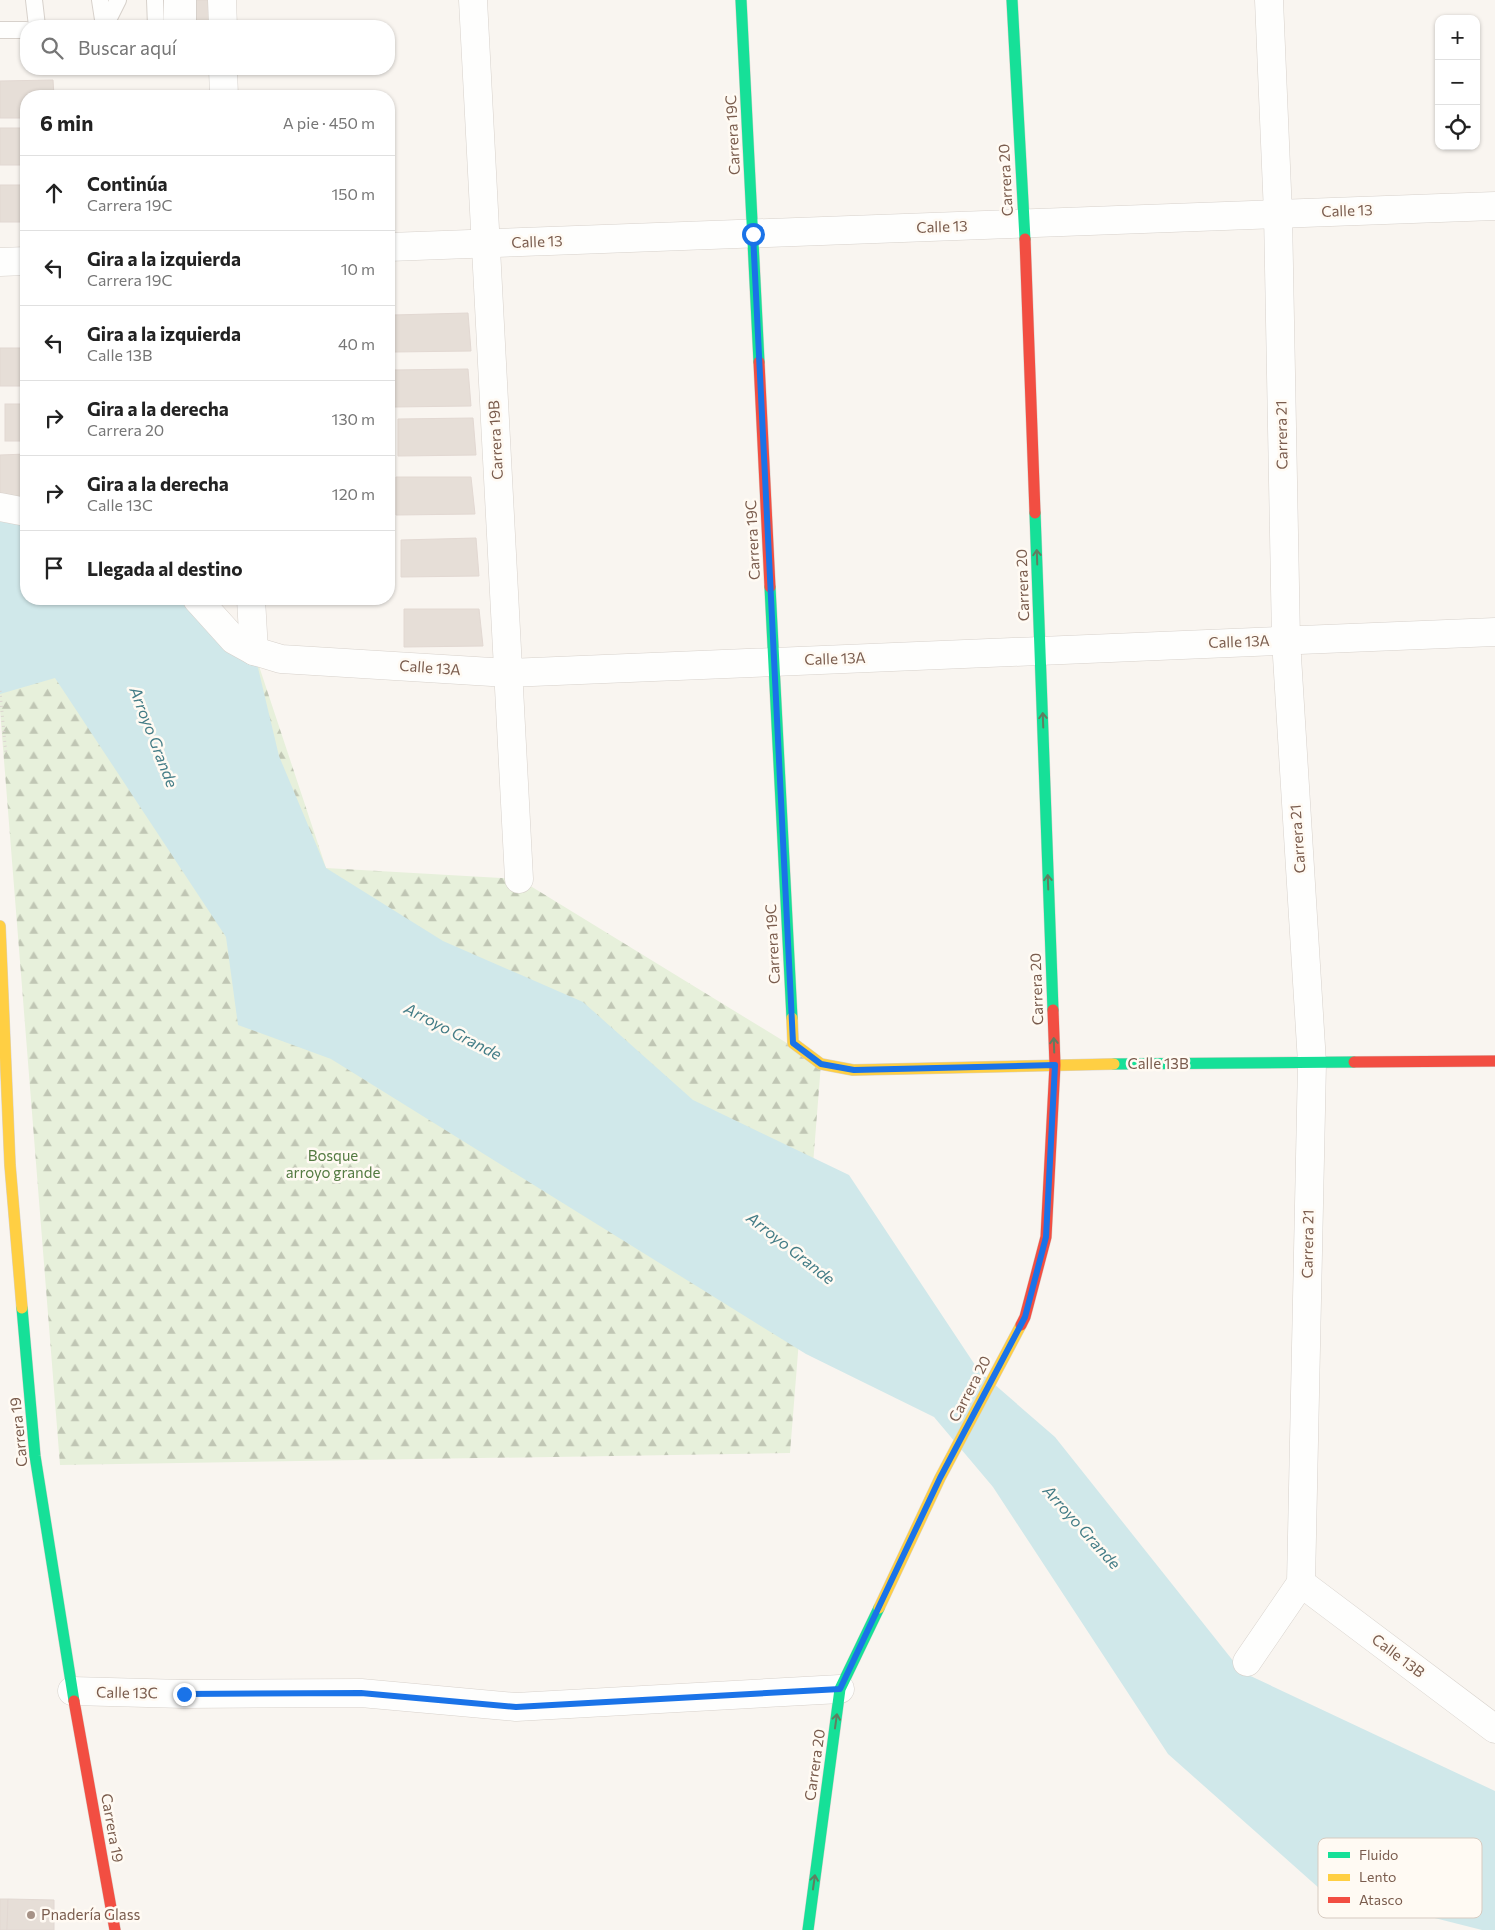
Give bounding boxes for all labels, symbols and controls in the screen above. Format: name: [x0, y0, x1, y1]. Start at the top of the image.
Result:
map controls: [1435, 15, 1480, 150]
button: +: [1435, 15, 1480, 60]
search box: [20, 20, 395, 75]
icon: search: [38, 34, 66, 62]
text: Buscar aquí: [78, 36, 177, 59]
button: −: [1435, 60, 1480, 105]
street label: Carrera 19C: [721, 95, 743, 176]
button: locate: [1435, 105, 1480, 150]
text: 6 min: [40, 110, 93, 135]
text: A pie · 450 m: [283, 113, 375, 132]
street label: Carrera 20: [994, 143, 1016, 217]
text: Continúa: [87, 172, 168, 195]
icon: ahead: [40, 179, 68, 207]
text: 150 m: [332, 184, 375, 203]
text: Carrera 19C: [87, 195, 172, 214]
street label: Calle 13: [1321, 200, 1373, 220]
street label: Calle 13: [916, 216, 968, 236]
route start: [742, 223, 765, 246]
street label: Calle 13: [511, 231, 563, 251]
text: Gira a la izquierda: [87, 247, 241, 270]
icon: left: [40, 254, 68, 282]
text: 10 m: [341, 259, 375, 278]
text: Carrera 19C: [87, 270, 172, 289]
text: Gira a la izquierda: [87, 322, 241, 345]
icon: left: [40, 329, 68, 357]
text: 40 m: [338, 334, 375, 353]
text: Calle 13B: [87, 345, 152, 364]
text: Gira a la derecha: [87, 397, 229, 420]
street label: Carrera 19B: [484, 400, 506, 480]
street label: Carrera 21: [1271, 400, 1291, 470]
icon: right: [40, 404, 68, 432]
text: 130 m: [332, 409, 375, 428]
text: Carrera 20: [87, 420, 164, 439]
text: Gira a la derecha: [87, 472, 229, 495]
icon: right: [40, 479, 68, 507]
text: 120 m: [332, 484, 375, 503]
text: Calle 13C: [87, 495, 153, 514]
street label: Carrera 19C: [741, 500, 763, 581]
street label: Carrera 20: [1012, 549, 1032, 622]
one-way arrow: [1032, 550, 1041, 566]
icon: arrive: [40, 554, 68, 582]
text: Llegada al destino: [87, 557, 243, 580]
street label: Calle 13A: [1208, 631, 1270, 651]
street label: Calle 13A: [804, 648, 866, 668]
street label: Calle 13A: [399, 656, 461, 678]
water label: Arroyo Grande: [126, 683, 183, 790]
one-way arrow: [1038, 712, 1047, 728]
street label: Carrera 21: [1286, 804, 1308, 874]
one-way arrow: [1044, 874, 1053, 890]
street label: Carrera 19C: [761, 904, 783, 985]
street label: Carrera 20: [1026, 953, 1046, 1026]
water label: Arroyo Grande: [401, 997, 505, 1063]
one-way arrow: [1049, 1037, 1059, 1053]
street label: Calle 13B: [1127, 1054, 1189, 1072]
park label: Bosque arroyo grande: [286, 1146, 380, 1181]
water label: Arroyo Grande: [743, 1207, 840, 1288]
street label: Carrera 21: [1297, 1209, 1317, 1279]
street label: Carrera 20: [944, 1352, 994, 1425]
street label: Carrera 19: [5, 1396, 31, 1468]
water label: Arroyo Grande: [1039, 1480, 1125, 1573]
street label: Calle 13B: [1369, 1630, 1429, 1681]
street label: Calle 13C: [96, 1682, 158, 1702]
route end: [173, 1683, 196, 1706]
one-way arrow: [831, 1713, 841, 1729]
street label: Carrera 20: [800, 1728, 828, 1802]
street label: Carrera 19: [98, 1792, 128, 1864]
legend: [1318, 1838, 1482, 1918]
text: Fluido: [1359, 1846, 1398, 1863]
text: Lento: [1359, 1868, 1396, 1885]
one-way arrow: [809, 1874, 819, 1890]
text: Atasco: [1359, 1891, 1403, 1908]
place label: Pnadería Glass: [41, 1905, 140, 1923]
marker: Pnadería Glass: [25, 1909, 37, 1921]

